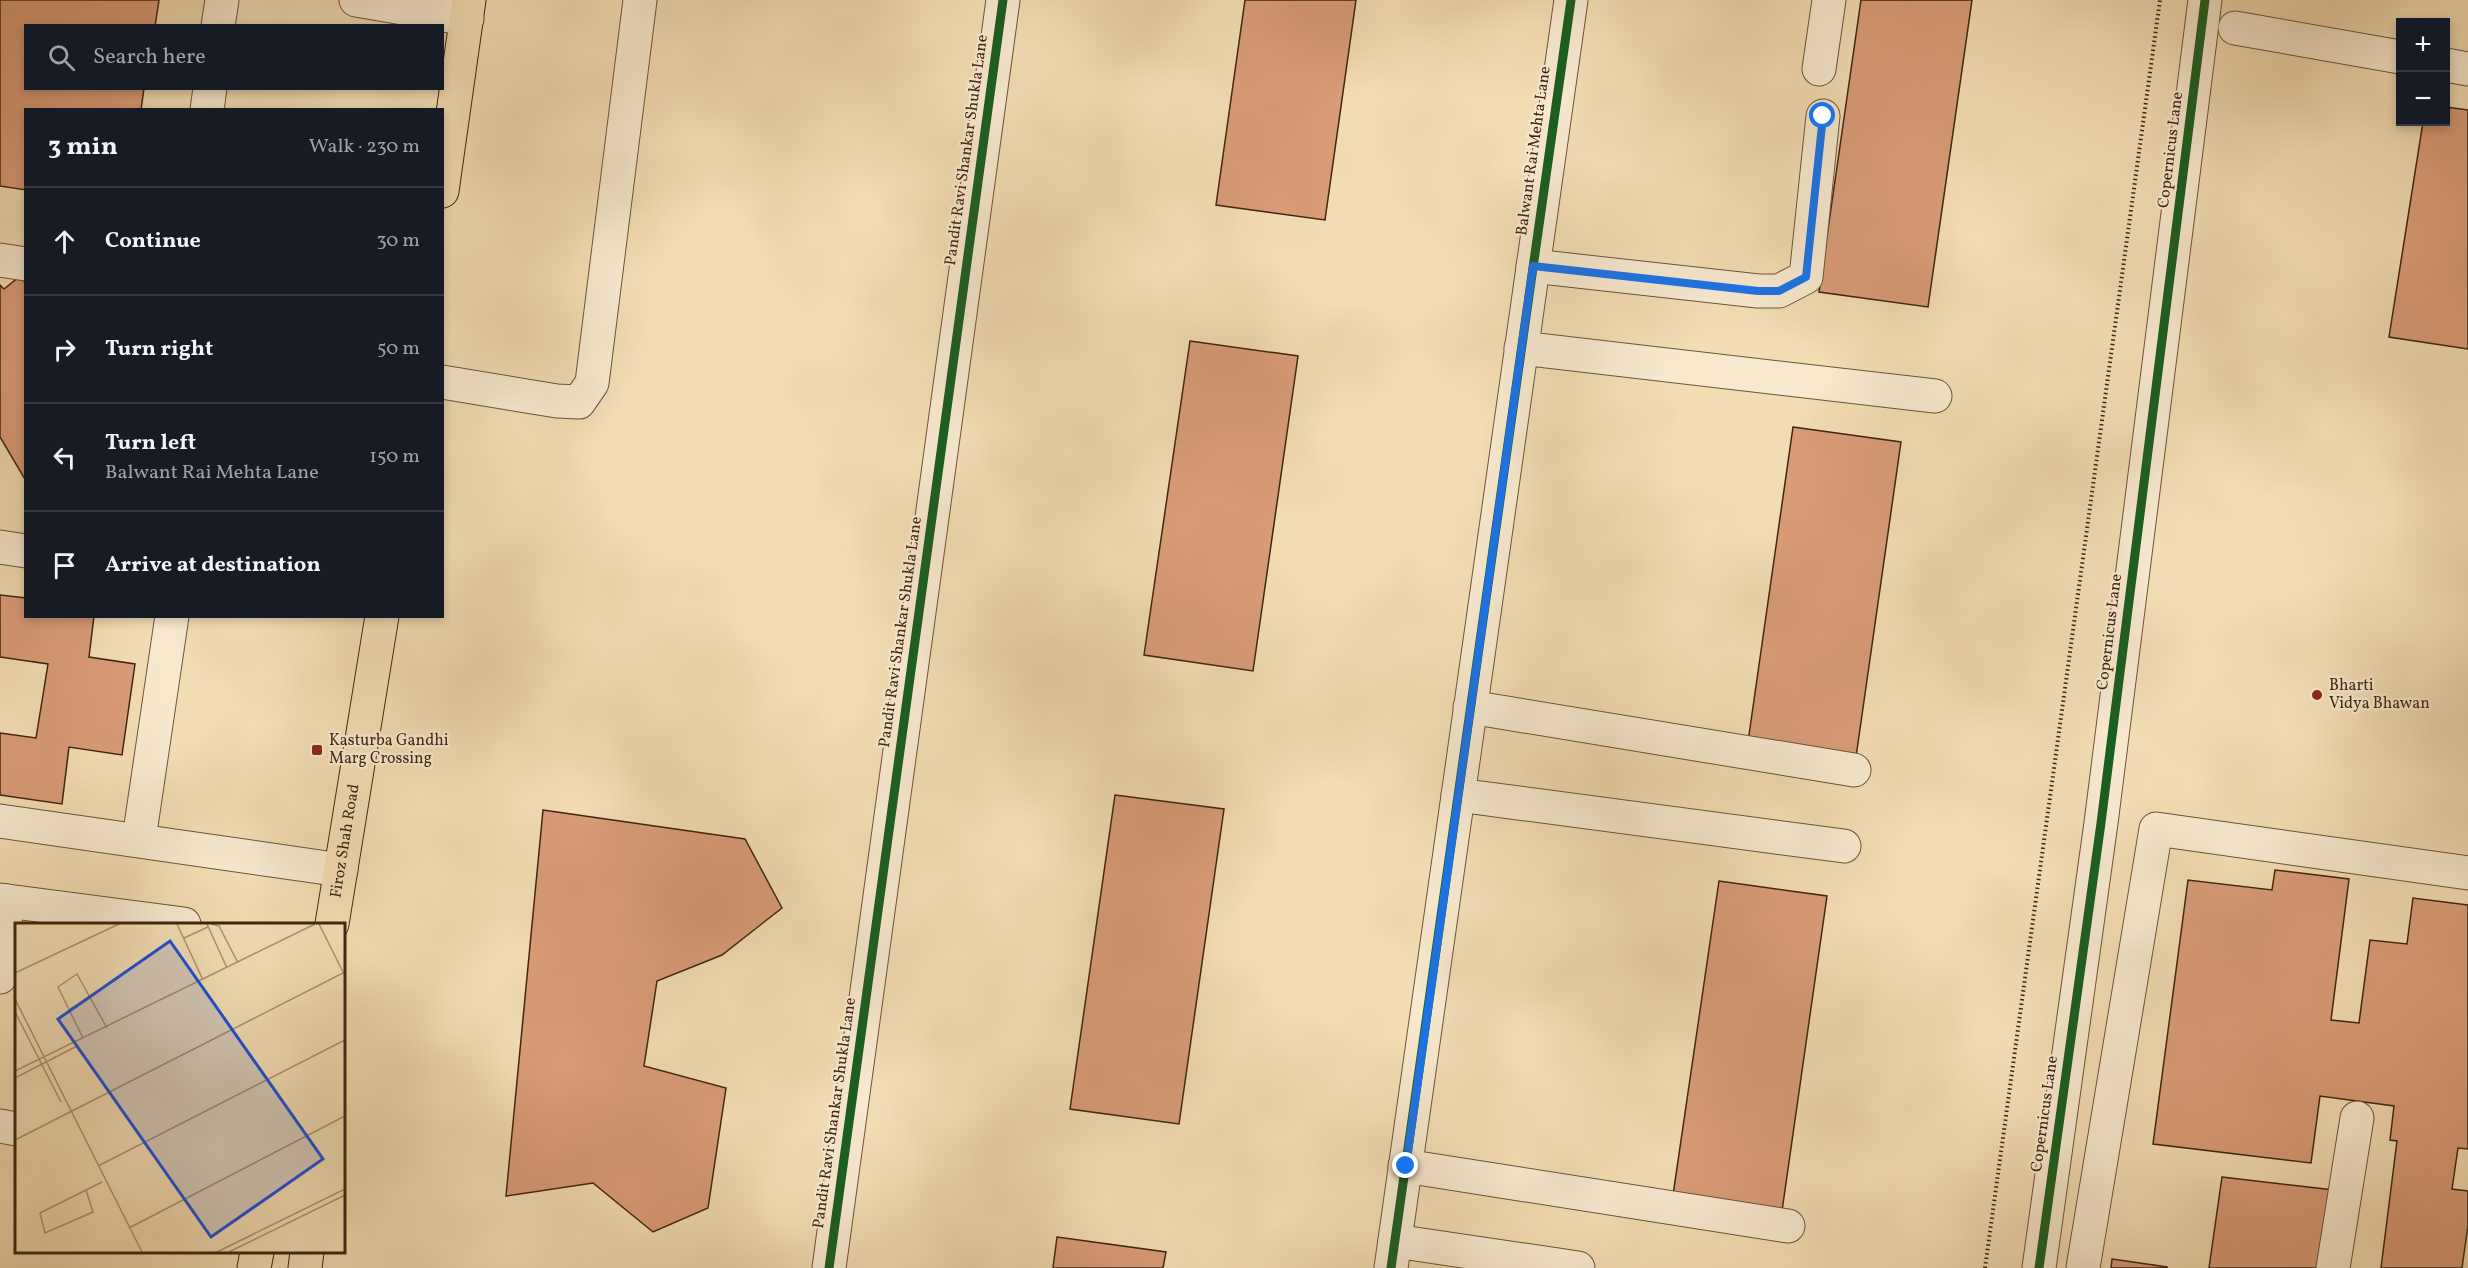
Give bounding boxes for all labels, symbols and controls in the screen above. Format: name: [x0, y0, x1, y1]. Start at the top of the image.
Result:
map controls: [2396, 18, 2450, 126]
button: +: [2396, 18, 2450, 72]
search box: [24, 24, 444, 90]
street label: Pandit Ravi Shankar Shukla Lane: [940, 33, 994, 267]
icon: search: [45, 41, 78, 74]
text: Search here: [93, 42, 206, 73]
street label: Balwant Rai Mehta Lane: [1511, 65, 1557, 237]
button: −: [2396, 72, 2450, 126]
street label: Copernicus Lane: [2153, 91, 2189, 209]
route start: [1809, 102, 1835, 128]
text: 3 min: [48, 129, 118, 165]
text: Walk · 230 m: [309, 133, 420, 161]
icon: ahead: [48, 225, 81, 258]
text: Continue: [105, 226, 201, 257]
text: 30 m: [376, 227, 420, 255]
icon: right: [48, 333, 81, 366]
text: Turn right: [105, 334, 213, 365]
text: 50 m: [377, 335, 420, 363]
text: Turn left: [105, 428, 196, 459]
icon: left: [48, 441, 81, 474]
text: 150 m: [369, 443, 420, 471]
text: Balwant Rai Mehta Lane: [105, 459, 319, 487]
street label: Pandit Ravi Shankar Shukla Lane: [874, 515, 928, 749]
icon: arrive: [48, 549, 81, 582]
text: Arrive at destination: [105, 550, 321, 581]
street label: Copernicus Lane: [2092, 573, 2128, 691]
place label: Bharti Vidya Bhawan: [2329, 675, 2430, 715]
marker: Bharti Vidya Bhawan: [2310, 688, 2324, 702]
place label: Kasturba Gandhi Marg Crossing: [329, 730, 449, 770]
marker: Kasturba Gandhi Marg Crossing: [310, 743, 324, 757]
street label: Firoz Shah Road: [325, 783, 366, 900]
inset map: [15, 923, 345, 1253]
street label: Pandit Ravi Shankar Shukla Lane: [808, 996, 862, 1230]
street label: Copernicus Lane: [2026, 1054, 2064, 1174]
route end: [1392, 1152, 1418, 1178]

